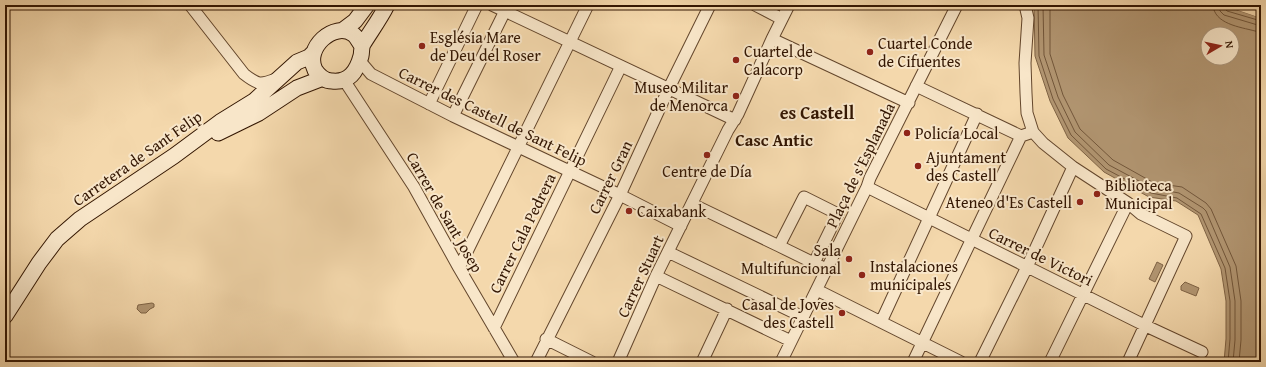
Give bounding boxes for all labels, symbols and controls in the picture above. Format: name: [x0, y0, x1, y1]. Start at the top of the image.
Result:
place label: Església Mare de Deu del Roser: [430, 25, 541, 67]
north arrow: [1200, 26, 1240, 66]
place label: Cuartel Conde de Cifuentes: [878, 31, 973, 73]
place label: Cuartel de Calacorp: [744, 39, 813, 81]
text: N: [1221, 40, 1238, 50]
marker: Església Mare de Deu del Roser: [417, 41, 427, 51]
marker: Cuartel Conde de Cifuentes: [865, 47, 875, 57]
marker: Cuartel de Calacorp: [731, 55, 741, 65]
street label: Carrer des Castell de Sant Felip: [395, 60, 591, 172]
place label: Museo Militar de Menorca: [634, 75, 728, 117]
marker: Museo Militar de Menorca: [731, 91, 741, 101]
street label: Plaça de s'Esplanada: [819, 98, 901, 232]
district label: es Castell: [780, 99, 855, 126]
street label: Carretera de Sant Felip: [68, 104, 207, 212]
place label: Policía Local: [915, 121, 999, 145]
district label: Casc Antic: [735, 127, 813, 152]
marker: Policía Local: [902, 128, 912, 138]
street label: Carrer Gran: [582, 136, 638, 218]
place label: Ajuntament des Castell: [926, 145, 1006, 187]
street label: Carrer de Sant Josep: [401, 147, 489, 277]
marker: Centre de Día: [702, 150, 712, 160]
place label: Centre de Día: [662, 159, 752, 183]
marker: Ajuntament des Castell: [913, 161, 923, 171]
street label: Carrer Cala Pedrera: [482, 168, 562, 297]
place label: Biblioteca Municipal: [1105, 173, 1173, 215]
marker: Biblioteca Municipal: [1092, 189, 1102, 199]
place label: Ateneo d'Es Castell: [946, 190, 1073, 214]
marker: Ateneo d'Es Castell: [1075, 197, 1085, 207]
place label: Caixabank: [637, 199, 707, 223]
marker: Caixabank: [624, 206, 634, 216]
street label: Carrer de Victori: [985, 220, 1098, 292]
street label: Carrer Stuart: [610, 230, 670, 321]
place label: Sala Multifuncional: [741, 238, 842, 280]
marker: Sala Multifuncional: [844, 254, 854, 264]
place label: Instalaciones municipales: [870, 254, 958, 296]
marker: Instalaciones municipales: [857, 270, 867, 280]
place label: Casal de Joves des Castell: [742, 292, 835, 334]
marker: Casal de Joves des Castell: [837, 308, 847, 318]

